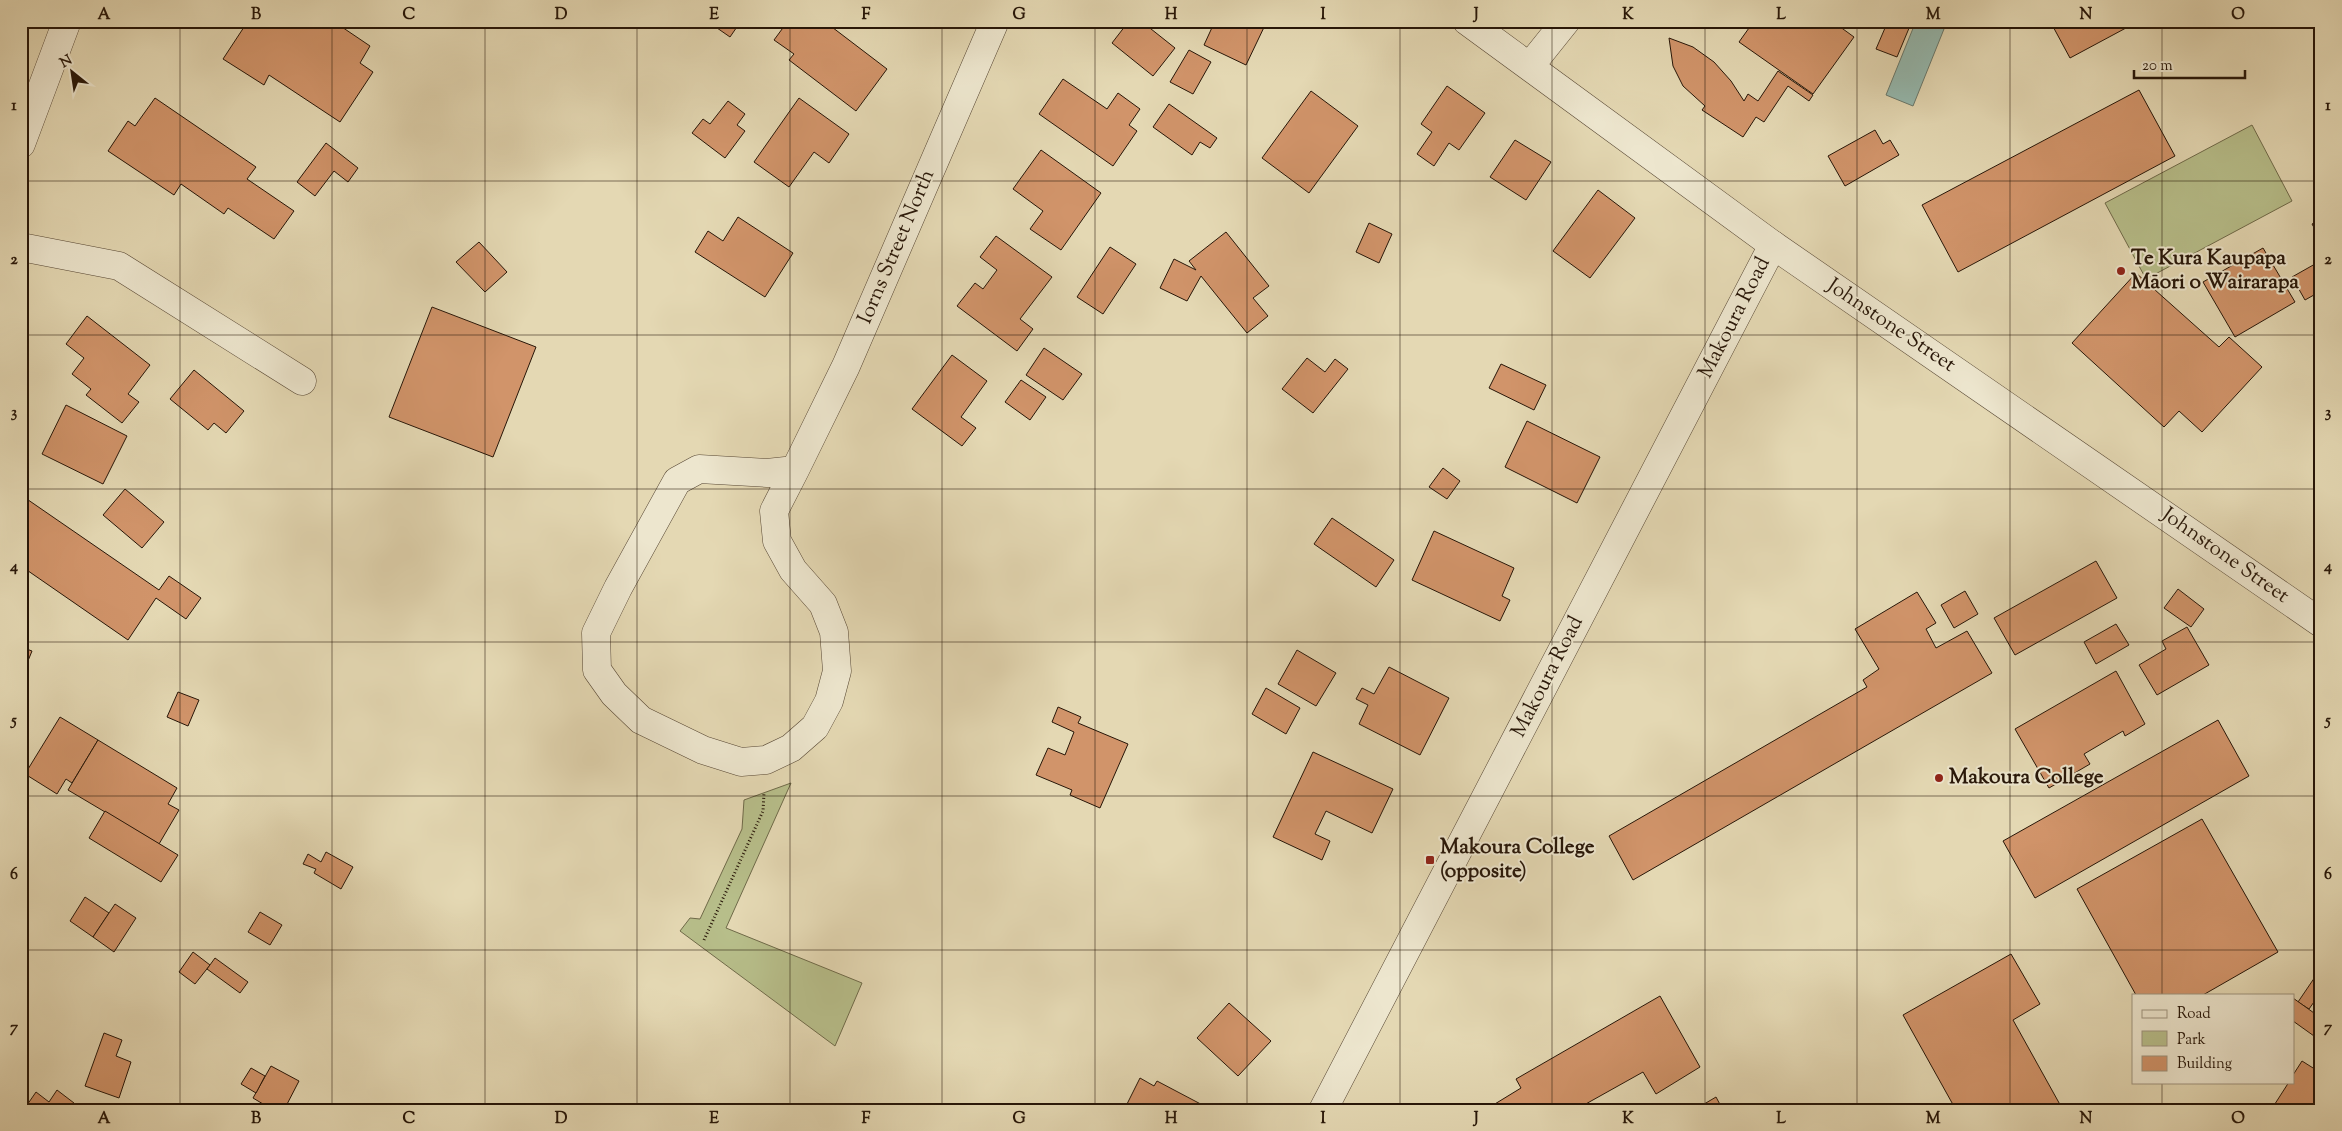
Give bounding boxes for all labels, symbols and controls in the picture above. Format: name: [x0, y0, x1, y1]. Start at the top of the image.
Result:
text: A: [98, 4, 111, 27]
text: B: [251, 4, 261, 27]
text: C: [403, 4, 416, 27]
text: D: [555, 4, 568, 27]
text: E: [709, 4, 719, 27]
text: F: [862, 4, 871, 27]
text: G: [1012, 4, 1026, 27]
text: H: [1165, 4, 1178, 27]
text: I: [1320, 4, 1326, 27]
text: J: [1472, 4, 1479, 27]
text: K: [1622, 4, 1634, 27]
text: L: [1776, 4, 1786, 27]
text: M: [1926, 4, 1941, 27]
text: N: [2080, 4, 2093, 27]
text: O: [2231, 4, 2245, 27]
north arrow: [48, 48, 98, 98]
scale bar: [2134, 48, 2246, 80]
text: N: [57, 51, 76, 74]
text: 20 m: [2142, 56, 2173, 77]
text: 1: [11, 95, 17, 118]
text: 1: [2325, 95, 2331, 118]
street label: Iorns Street North: [851, 165, 943, 329]
place label: Te Kura Kaupapa Māori o Wairarapa: [2131, 244, 2299, 298]
text: 2: [10, 249, 18, 272]
text: 2: [2324, 249, 2332, 272]
street label: Makoura Road: [1691, 252, 1779, 384]
marker: Te Kura Kaupapa Māori o Wairarapa: [2115, 265, 2127, 277]
street label: Johnstone Street: [1820, 271, 1961, 380]
text: 3: [11, 402, 18, 425]
text: 3: [2325, 402, 2332, 425]
street label: Johnstone Street: [2154, 500, 2295, 611]
text: 4: [9, 556, 18, 579]
text: 4: [2323, 556, 2332, 579]
street label: Makoura Road: [1504, 611, 1592, 743]
text: 5: [9, 710, 17, 733]
text: 5: [2323, 710, 2331, 733]
place label: Makoura College: [1949, 763, 2104, 793]
marker: Makoura College: [1933, 772, 1945, 784]
place label: Makoura College (opposite): [1440, 833, 1595, 887]
marker: Makoura College (opposite): [1424, 854, 1436, 866]
text: 6: [10, 864, 18, 887]
text: 6: [2324, 864, 2332, 887]
legend: [2132, 994, 2294, 1084]
text: Road: [2177, 1004, 2211, 1025]
text: 7: [10, 1017, 19, 1040]
text: 7: [2324, 1017, 2333, 1040]
text: Park: [2177, 1030, 2206, 1051]
text: Building: [2177, 1054, 2232, 1075]
text: A: [98, 1108, 111, 1131]
text: B: [251, 1108, 261, 1131]
text: C: [403, 1108, 416, 1131]
text: D: [555, 1108, 568, 1131]
text: E: [709, 1108, 719, 1131]
text: F: [862, 1108, 871, 1131]
text: G: [1012, 1108, 1026, 1131]
text: H: [1165, 1108, 1178, 1131]
text: I: [1320, 1108, 1326, 1131]
text: J: [1472, 1108, 1479, 1131]
text: K: [1622, 1108, 1634, 1131]
text: L: [1776, 1108, 1786, 1131]
text: M: [1926, 1108, 1941, 1131]
text: N: [2080, 1108, 2093, 1131]
text: O: [2231, 1108, 2245, 1131]

